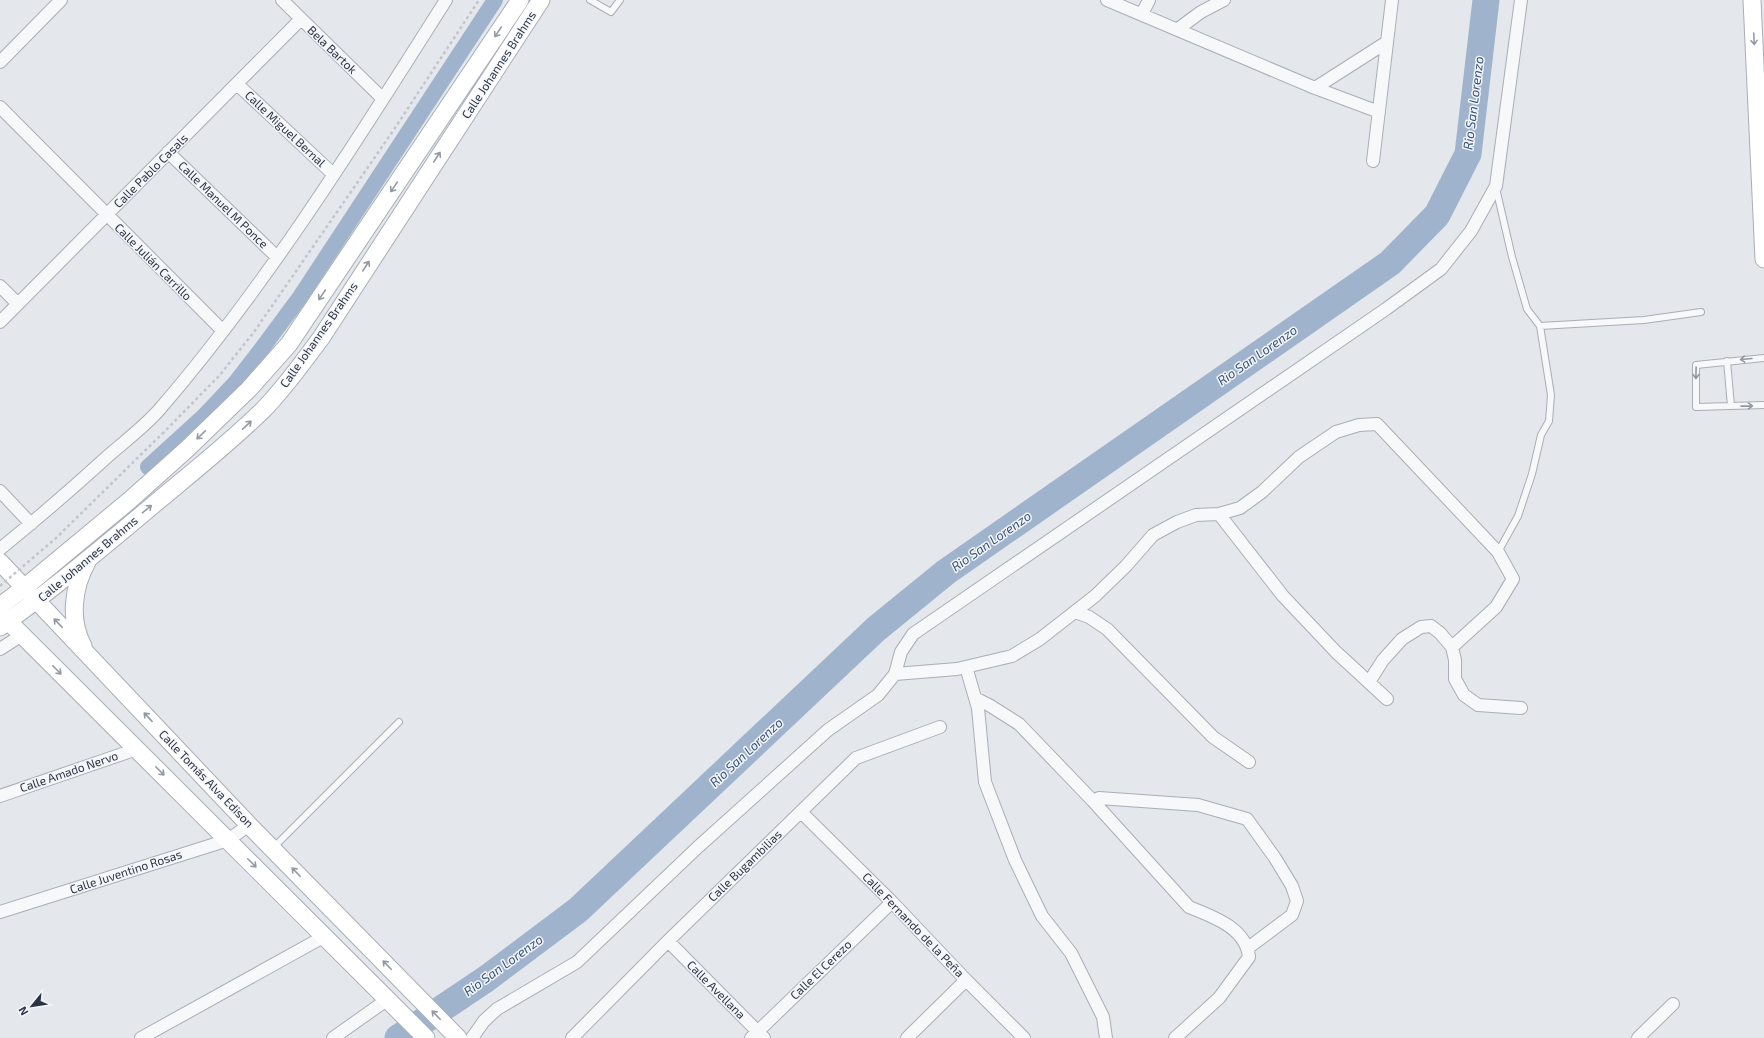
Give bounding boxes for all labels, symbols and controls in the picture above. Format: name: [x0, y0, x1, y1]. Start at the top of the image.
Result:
street label: Calle Johannes Brahms: [458, 8, 538, 121]
street label: Bela Bartok: [305, 22, 360, 76]
one-way arrow: [494, 27, 502, 38]
one-way arrow: [1750, 32, 1758, 45]
water label: Rio San Lorenzo: [1459, 55, 1487, 151]
street label: Calle Miguel Bernal: [243, 87, 329, 169]
street label: Calle Pablo Casals: [110, 130, 190, 210]
one-way arrow: [434, 151, 442, 163]
street label: Calle Manuel M Ponce: [176, 158, 271, 251]
one-way arrow: [390, 181, 398, 192]
street label: Calle Julián Carrillo: [112, 220, 195, 303]
one-way arrow: [363, 260, 371, 272]
street label: Calle Johannes Brahms: [276, 279, 360, 390]
one-way arrow: [318, 289, 326, 300]
water label: Rio San Lorenzo: [1214, 322, 1300, 388]
one-way arrow: [1740, 356, 1753, 363]
one-way arrow: [1692, 366, 1700, 379]
one-way arrow: [1740, 402, 1753, 410]
one-way arrow: [241, 421, 252, 430]
one-way arrow: [196, 431, 206, 440]
one-way arrow: [142, 505, 153, 514]
water label: Rio San Lorenzo: [948, 508, 1034, 574]
street label: Calle Johannes Brahms: [35, 513, 140, 604]
one-way arrow: [53, 618, 63, 628]
one-way arrow: [52, 665, 62, 675]
one-way arrow: [143, 712, 153, 722]
water label: Rio San Lorenzo: [706, 714, 786, 790]
street label: Calle Tomás Alva Edison: [156, 727, 257, 830]
street label: Calle Amado Nervo: [18, 748, 120, 794]
one-way arrow: [155, 767, 165, 776]
street label: Calle Bugambilias: [705, 827, 784, 904]
street label: Calle Juventino Rosas: [68, 846, 184, 896]
one-way arrow: [247, 858, 257, 868]
one-way arrow: [292, 867, 301, 877]
street label: Calle Fernando de la Peña: [860, 869, 967, 980]
water label: Rio San Lorenzo: [460, 931, 546, 999]
street label: Calle El Cerezo: [787, 936, 854, 1002]
street label: Calle Avellana: [685, 957, 749, 1021]
one-way arrow: [382, 960, 392, 970]
north arrow: [12, 986, 52, 1026]
text: N: [15, 1005, 31, 1018]
one-way arrow: [431, 1010, 441, 1020]

